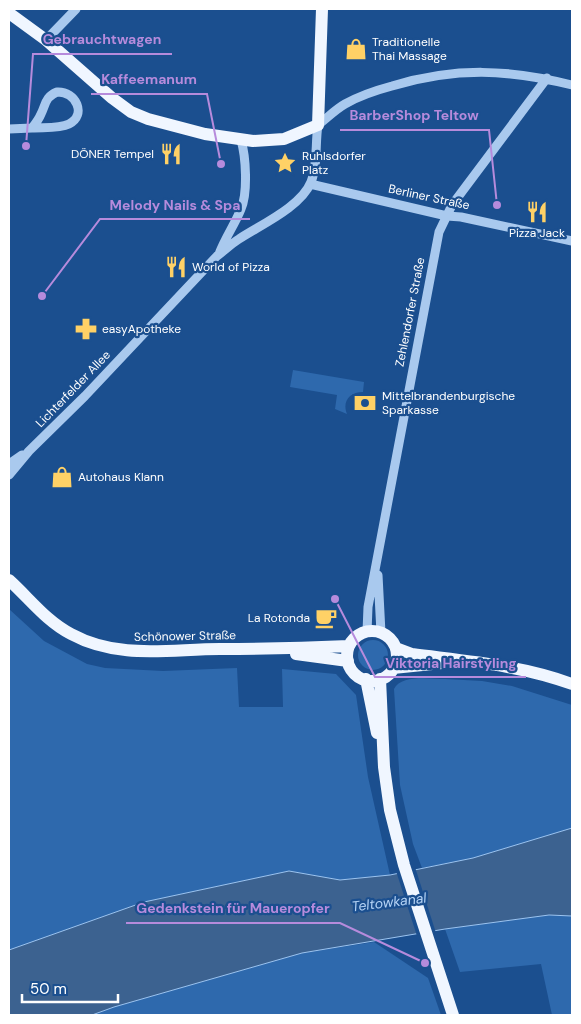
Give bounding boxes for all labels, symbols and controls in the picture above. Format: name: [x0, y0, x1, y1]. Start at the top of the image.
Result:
callout: Gebrauchtwagen: [33, 25, 172, 54]
text: Gebrauchtwagen: [43, 30, 161, 48]
place label: Traditionelle Thai Massage: [372, 34, 447, 64]
shop icon: Traditionelle Thai Massage: [343, 36, 369, 62]
callout: Kaffeemanum: [91, 65, 207, 94]
text: Kaffeemanum: [101, 70, 197, 88]
callout: BarberShop Teltow: [340, 101, 489, 130]
text: BarberShop Teltow: [349, 106, 479, 124]
restaurant icon: DÖNER Tempel: [158, 141, 184, 167]
place label: DÖNER Tempel: [71, 146, 154, 162]
place label: Ruhlsdorfer Platz: [302, 148, 366, 178]
place icon: Ruhlsdorfer Platz: [272, 150, 298, 176]
street label: Berliner Straße: [387, 181, 471, 213]
callout: Melody Nails & Spa: [100, 190, 250, 219]
text: Melody Nails & Spa: [110, 196, 240, 214]
restaurant icon: Pizza Jack: [524, 199, 550, 225]
place label: Pizza Jack: [509, 225, 565, 241]
restaurant icon: World of Pizza: [163, 254, 189, 280]
street label: Zehlendorfer Straße: [392, 256, 428, 368]
place label: World of Pizza: [192, 259, 270, 275]
pharmacy icon: easyApotheke: [73, 316, 99, 342]
place label: easyApotheke: [102, 321, 181, 337]
street label: Lichterfelder Allee: [32, 347, 114, 431]
place label: Mittelbrandenburgische Sparkasse: [382, 388, 515, 418]
bank icon: Mittelbrandenburgische Sparkasse: [352, 390, 378, 416]
shop icon: Autohaus Klann: [49, 464, 75, 490]
place label: Autohaus Klann: [78, 469, 164, 485]
cafe icon: La Rotonda: [313, 605, 339, 631]
place label: La Rotonda: [248, 610, 310, 626]
street label: Schönower Straße: [134, 627, 236, 645]
callout: Viktoria Hairstyling: [375, 648, 526, 677]
text: Viktoria Hairstyling: [385, 654, 517, 672]
water label: Teltowkanal: [351, 888, 428, 916]
callout: Gedenkstein für Maueropfer: [126, 894, 340, 923]
text: Gedenkstein für Maueropfer: [136, 899, 330, 917]
scale bar: [22, 972, 119, 1004]
text: 50 m: [30, 979, 67, 999]

